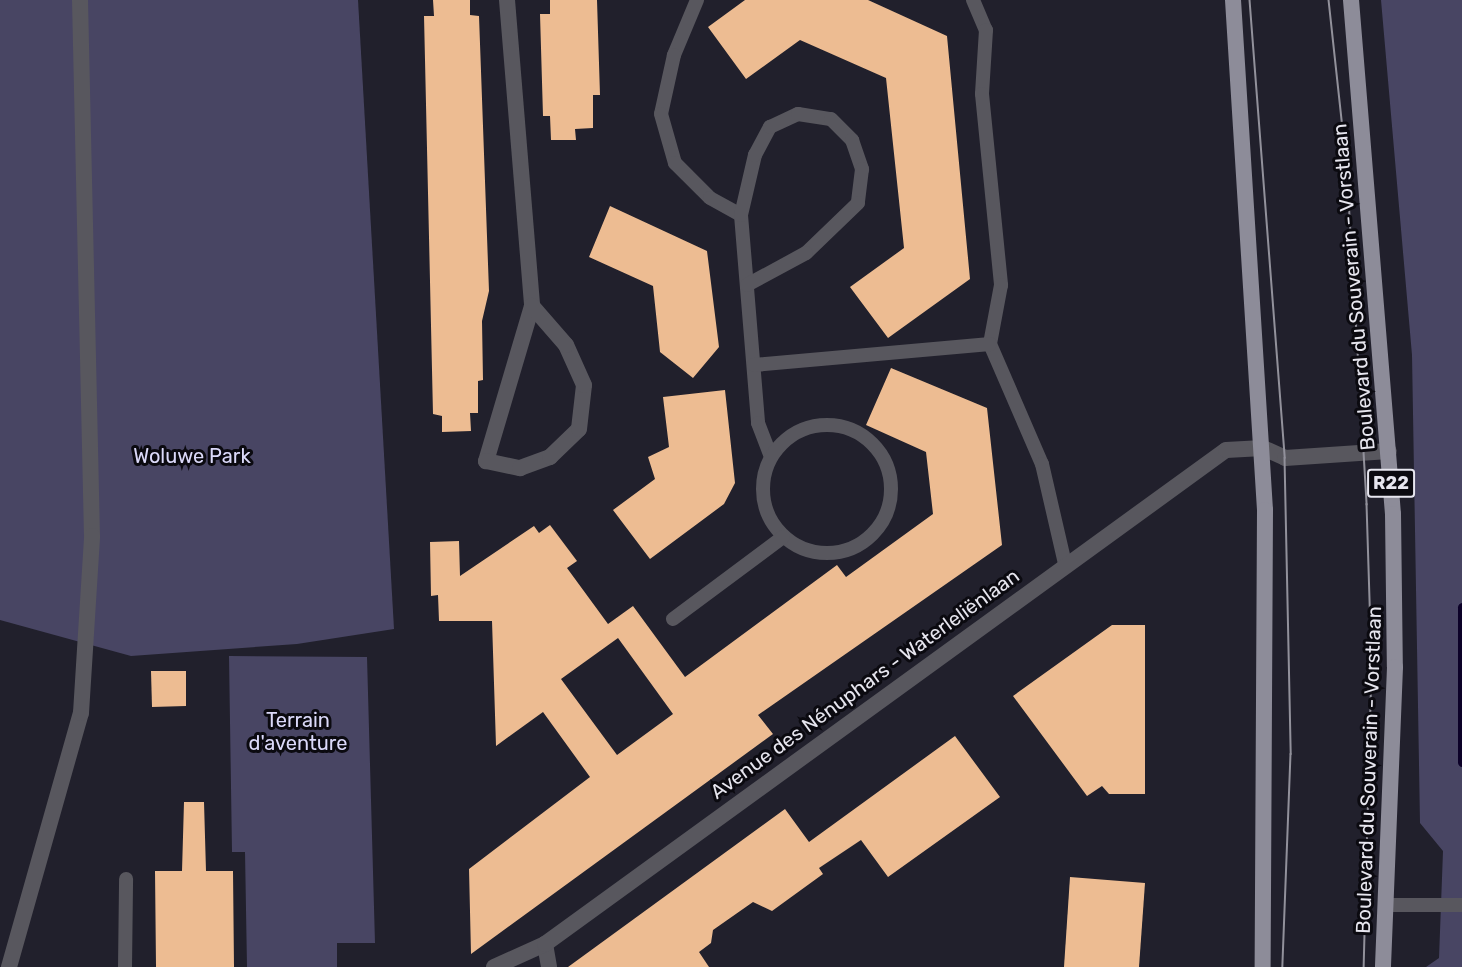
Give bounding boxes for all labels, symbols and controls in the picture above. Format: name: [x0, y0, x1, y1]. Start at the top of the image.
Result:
street label: Boulevard du Souverain - Vorstlaan: [1328, 122, 1380, 452]
park label: Woluwe Park: [133, 444, 251, 468]
road number: R22: [1367, 468, 1415, 498]
street label: Avenue des Nénuphars - Waterleliënlaan: [706, 564, 1024, 804]
street label: Boulevard du Souverain - Vorstlaan: [1351, 606, 1387, 934]
park label: Terrain d'aventure: [249, 708, 347, 755]

